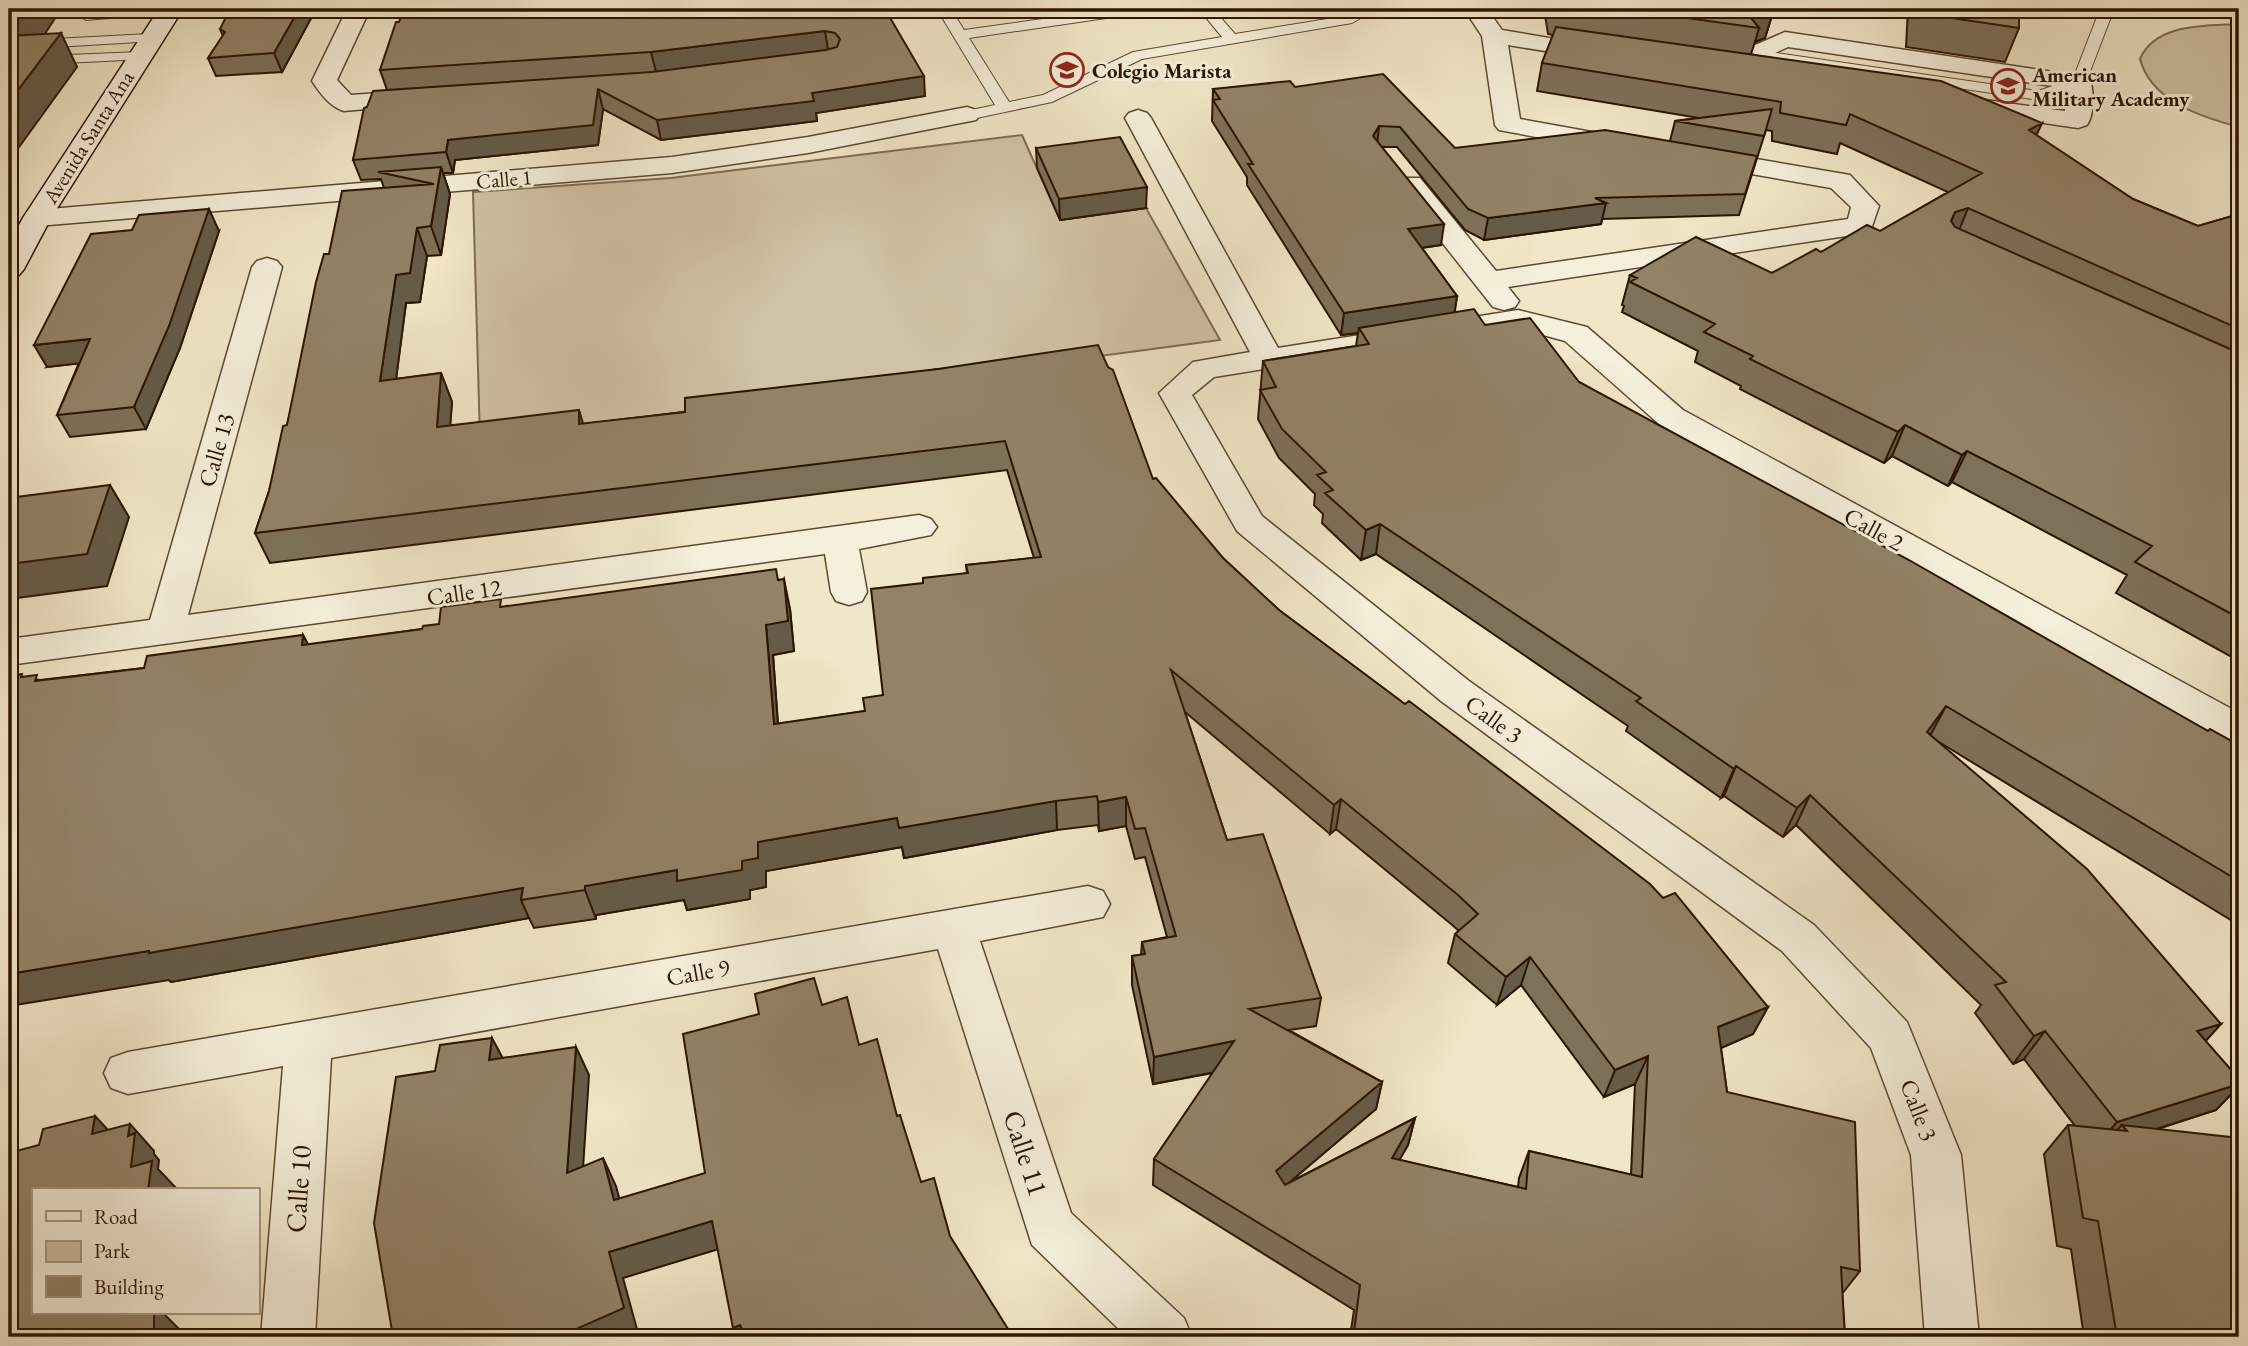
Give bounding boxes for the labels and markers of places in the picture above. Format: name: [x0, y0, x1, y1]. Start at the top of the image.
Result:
school or university icon: Colegio Marista: [1048, 51, 1086, 89]
place label: Colegio Marista: [1092, 57, 1232, 84]
place label: American Military Academy: [2031, 61, 2190, 112]
school or university icon: American Military Academy: [1989, 67, 2027, 105]

